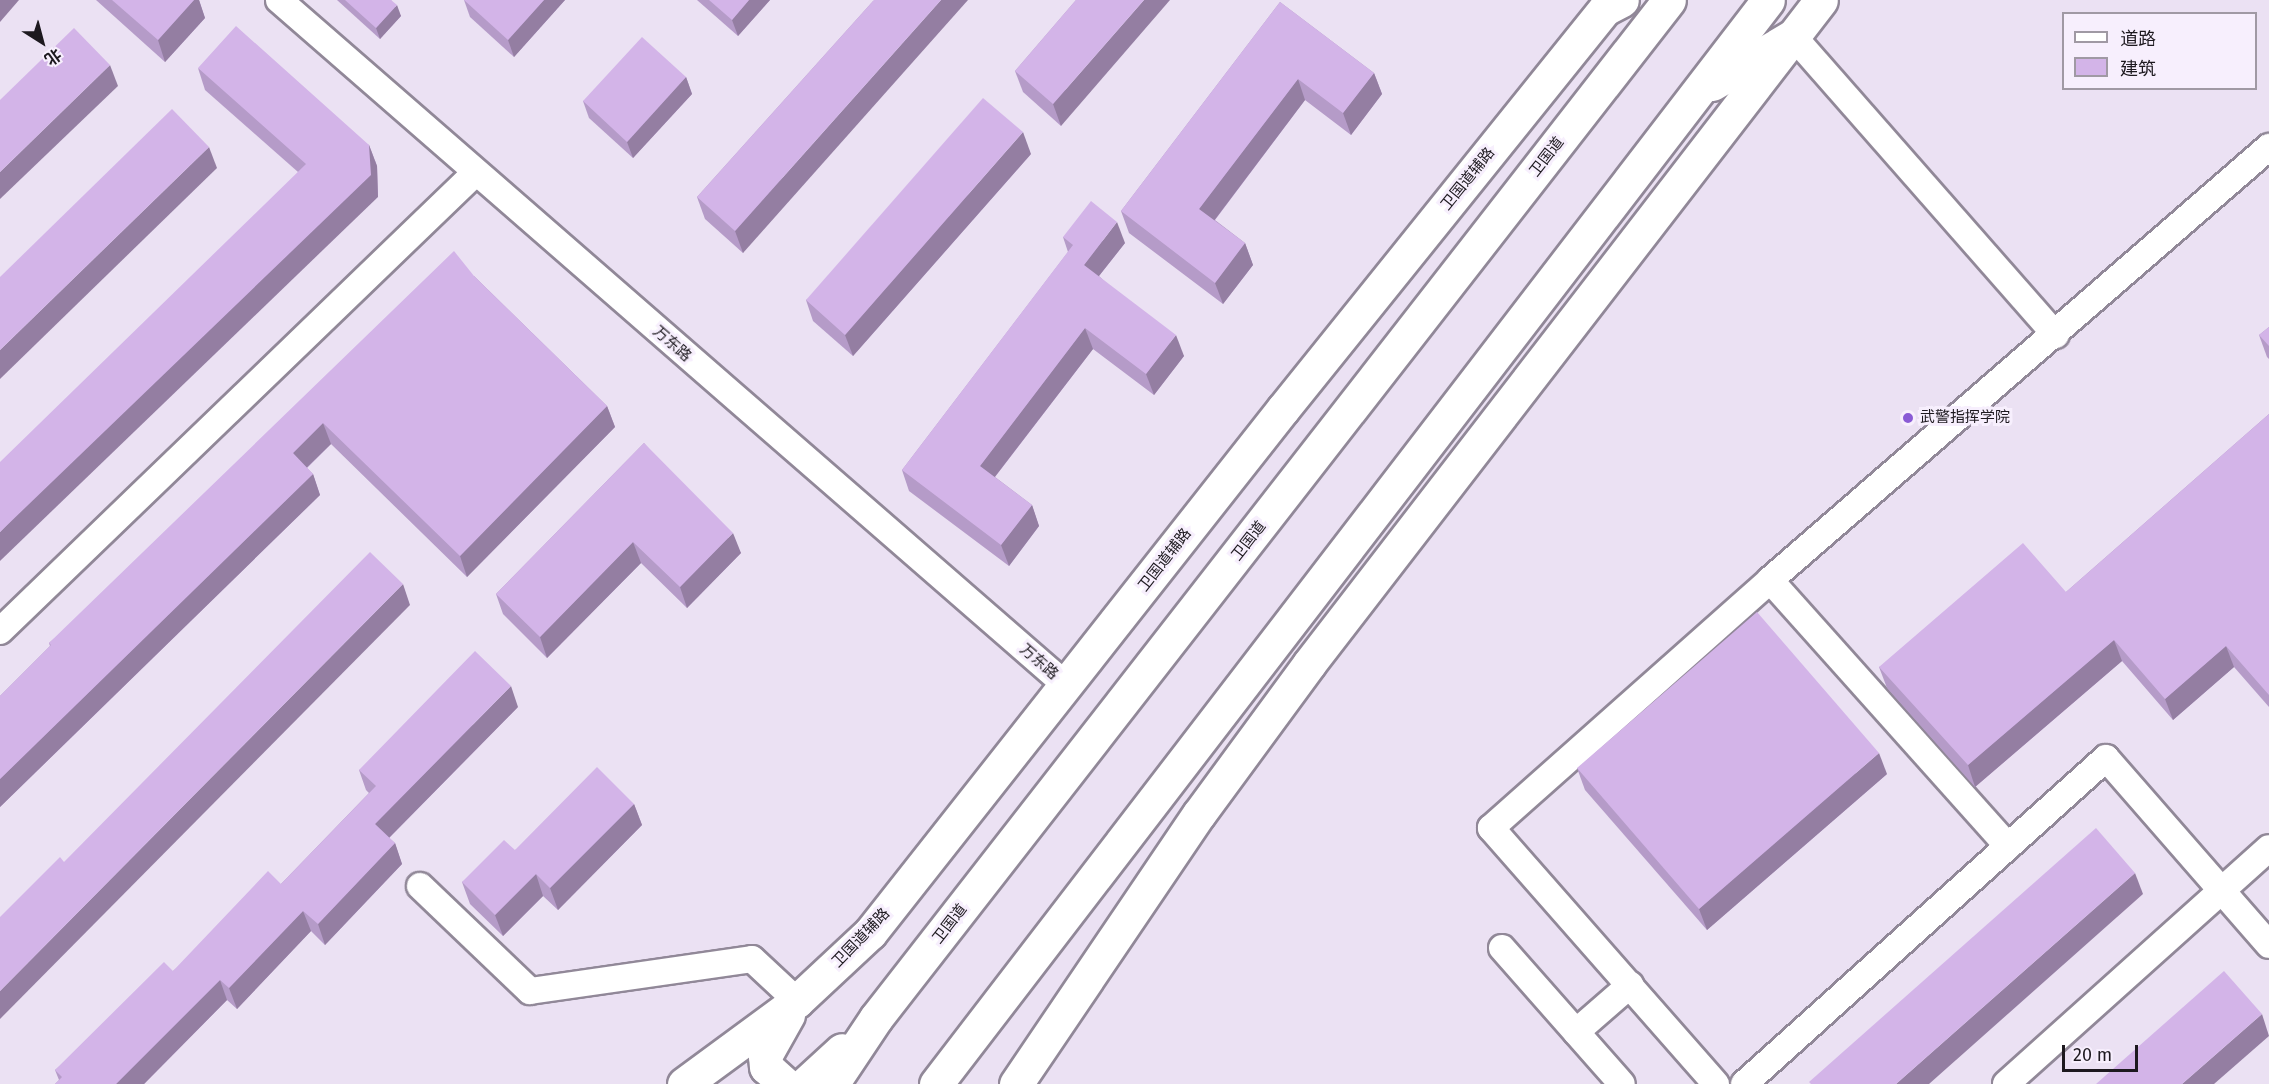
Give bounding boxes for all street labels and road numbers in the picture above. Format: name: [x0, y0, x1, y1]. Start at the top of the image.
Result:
street label: 卫国道: [1526, 134, 1568, 180]
street label: 卫国道辅路: [1437, 144, 1499, 214]
street label: 万东路: [649, 322, 695, 366]
street label: 卫国道: [1228, 518, 1270, 564]
street label: 卫国道辅路: [1135, 525, 1195, 595]
street label: 万东路: [1016, 640, 1062, 684]
street label: 卫国道: [929, 901, 971, 947]
street label: 卫国道辅路: [828, 905, 894, 971]

